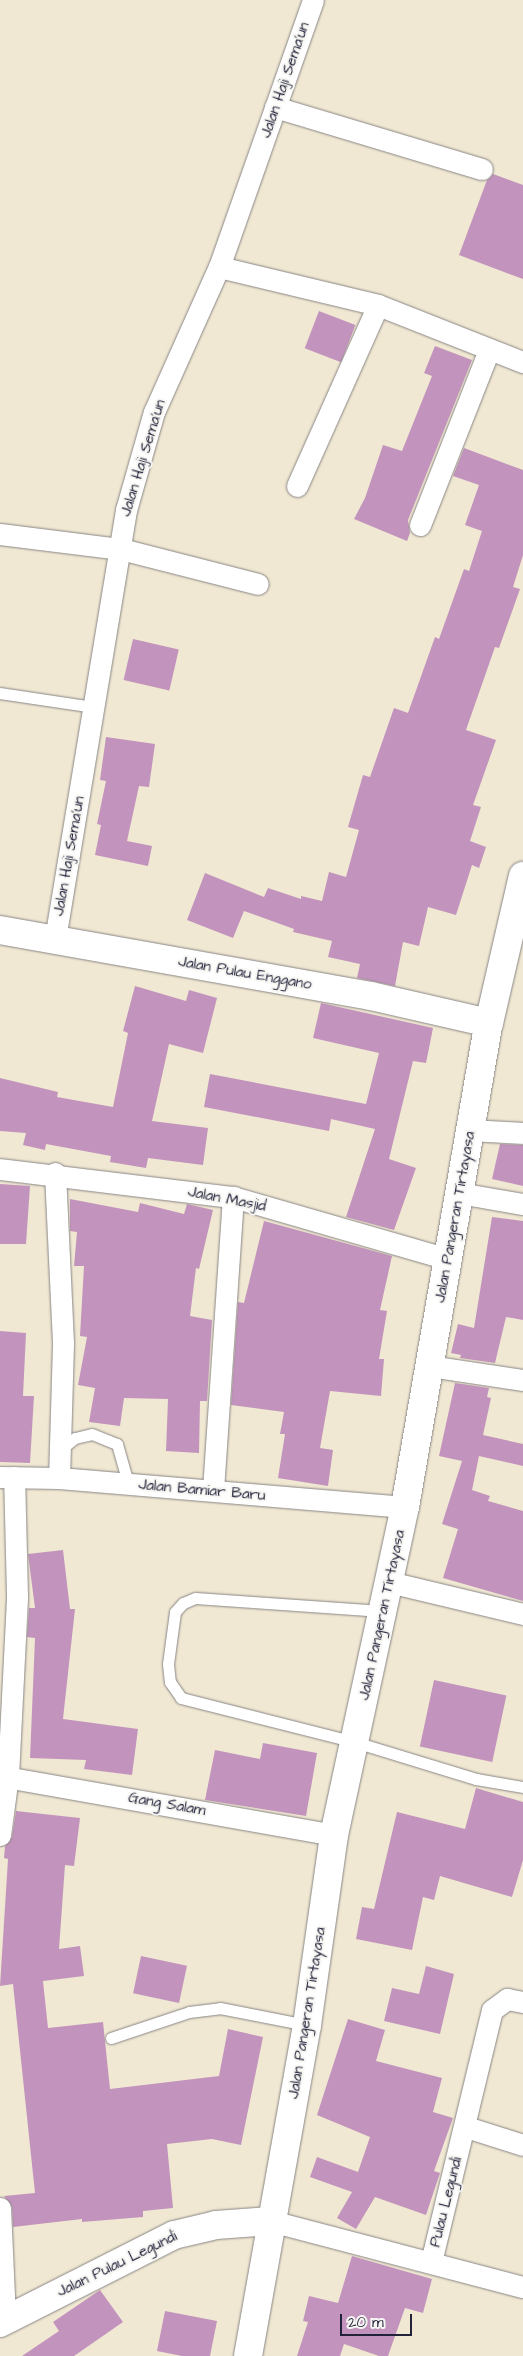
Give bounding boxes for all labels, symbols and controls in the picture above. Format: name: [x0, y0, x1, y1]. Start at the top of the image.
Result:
street label: Jalan Haji Sema'un: [257, 20, 313, 140]
street label: Jalan Haji Sema'un: [117, 397, 169, 519]
street label: Jalan Haji Sema'un: [50, 795, 88, 917]
street label: Jalan Pulau Enggano: [177, 952, 313, 994]
street label: Jalan Pangeran Tirtayasa: [431, 1130, 479, 1304]
street label: Jalan Masjid: [186, 1183, 268, 1215]
street label: Jalan Bamiar Baru: [138, 1475, 266, 1505]
street label: Jalan Pangeran Tirtayasa: [355, 1528, 409, 1702]
street label: Gang Salam: [127, 1788, 207, 1820]
street label: Jalan Pangeran Tirtayasa: [285, 1926, 329, 2100]
street label: Pulau Legundi: [426, 2155, 466, 2249]
street label: Jalan Pulau Legundi: [54, 2227, 180, 2301]
scale bar: [343, 2304, 416, 2336]
text: 20 m: [348, 2312, 384, 2333]

